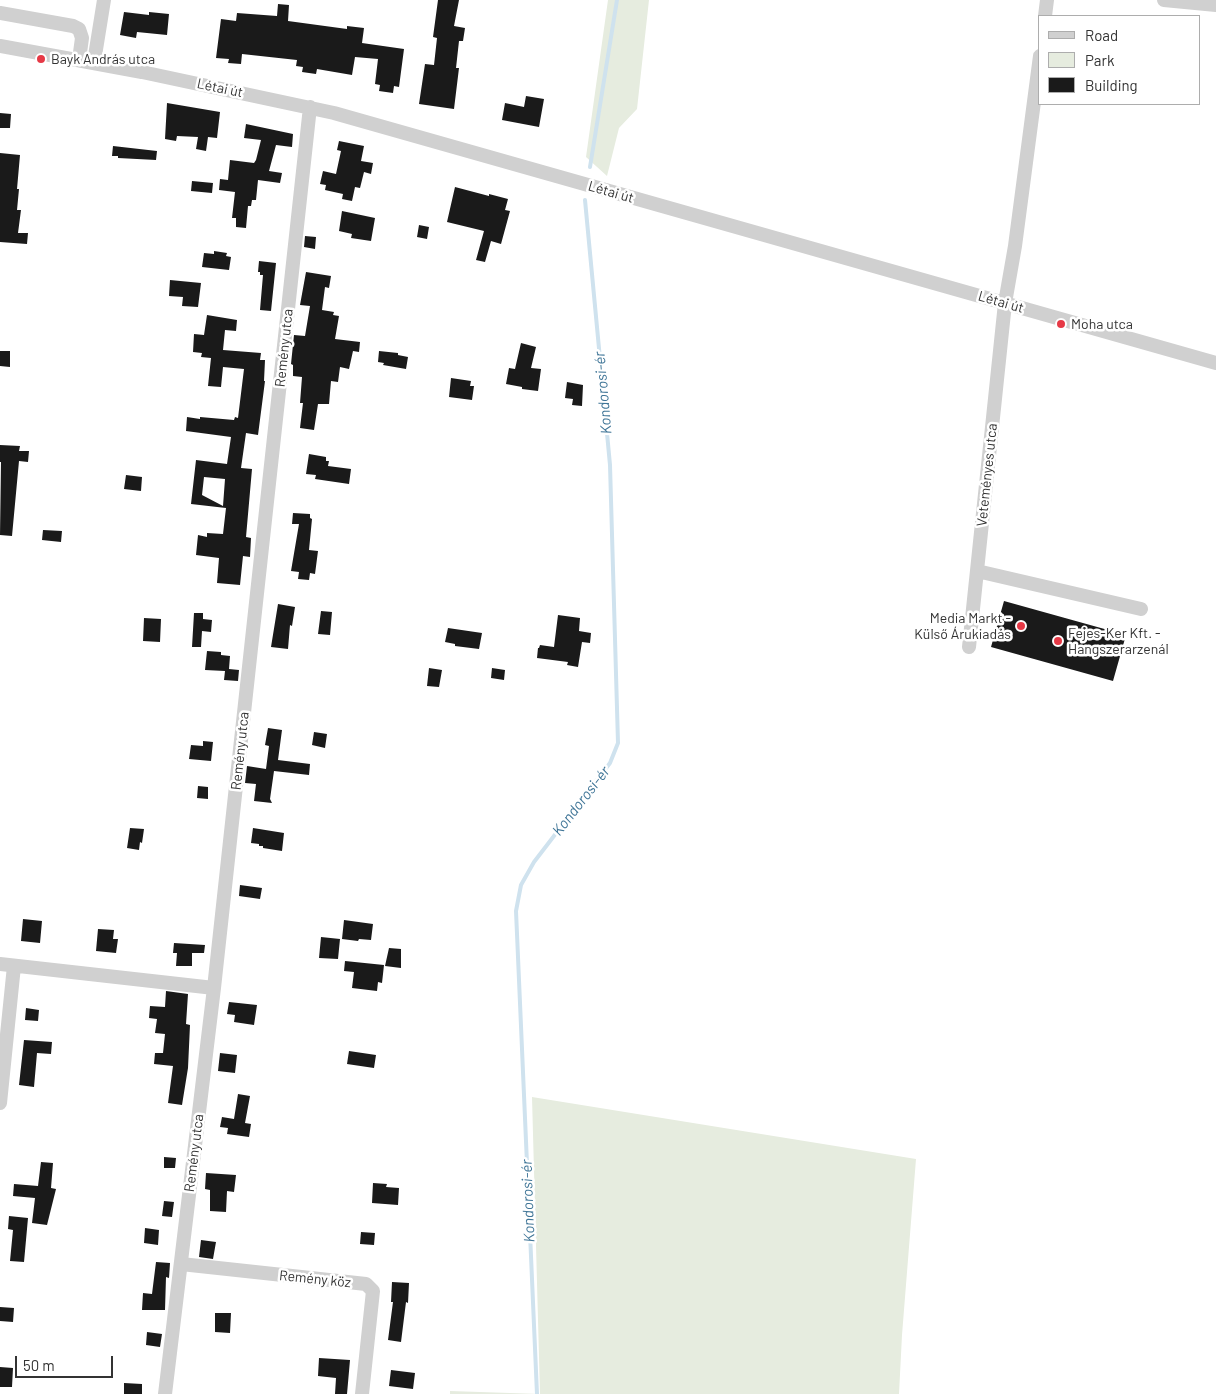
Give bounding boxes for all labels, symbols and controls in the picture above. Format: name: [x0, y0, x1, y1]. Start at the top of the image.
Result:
legend: [1038, 15, 1201, 105]
text: Road: [1085, 26, 1118, 44]
place label: Bayk András utca: [51, 51, 155, 67]
text: Park: [1085, 51, 1114, 69]
marker: Bayk András utca: [35, 53, 47, 65]
street label: Létai út: [195, 75, 245, 101]
text: Building: [1085, 76, 1138, 94]
street label: Létai út: [586, 178, 636, 206]
street label: Létai út: [976, 288, 1026, 316]
street label: Remény utca: [272, 308, 296, 388]
place label: Moha utca: [1071, 316, 1133, 332]
marker: Moha utca: [1055, 318, 1067, 330]
water label: Kondorosi-ér: [590, 351, 616, 435]
street label: Veteményes utca: [973, 423, 1001, 527]
place label: Media Markt - Külső Árukiadás: [914, 610, 1011, 642]
marker: Media Markt - Külső Árukiadás: [1015, 620, 1027, 632]
place label: Fejes-Ker Kft. - Hangszerarzenál: [1068, 625, 1169, 658]
marker: Fejes-Ker Kft. - Hangszerarzenál: [1052, 635, 1064, 647]
street label: Remény utca: [228, 711, 252, 791]
water label: Kondorosi-ér: [548, 763, 614, 839]
street label: Remény utca: [181, 1113, 207, 1193]
water label: Kondorosi-ér: [518, 1159, 538, 1243]
street label: Remény köz: [278, 1267, 352, 1291]
scale bar: [18, 1346, 115, 1378]
text: 50 m: [23, 1356, 55, 1374]

